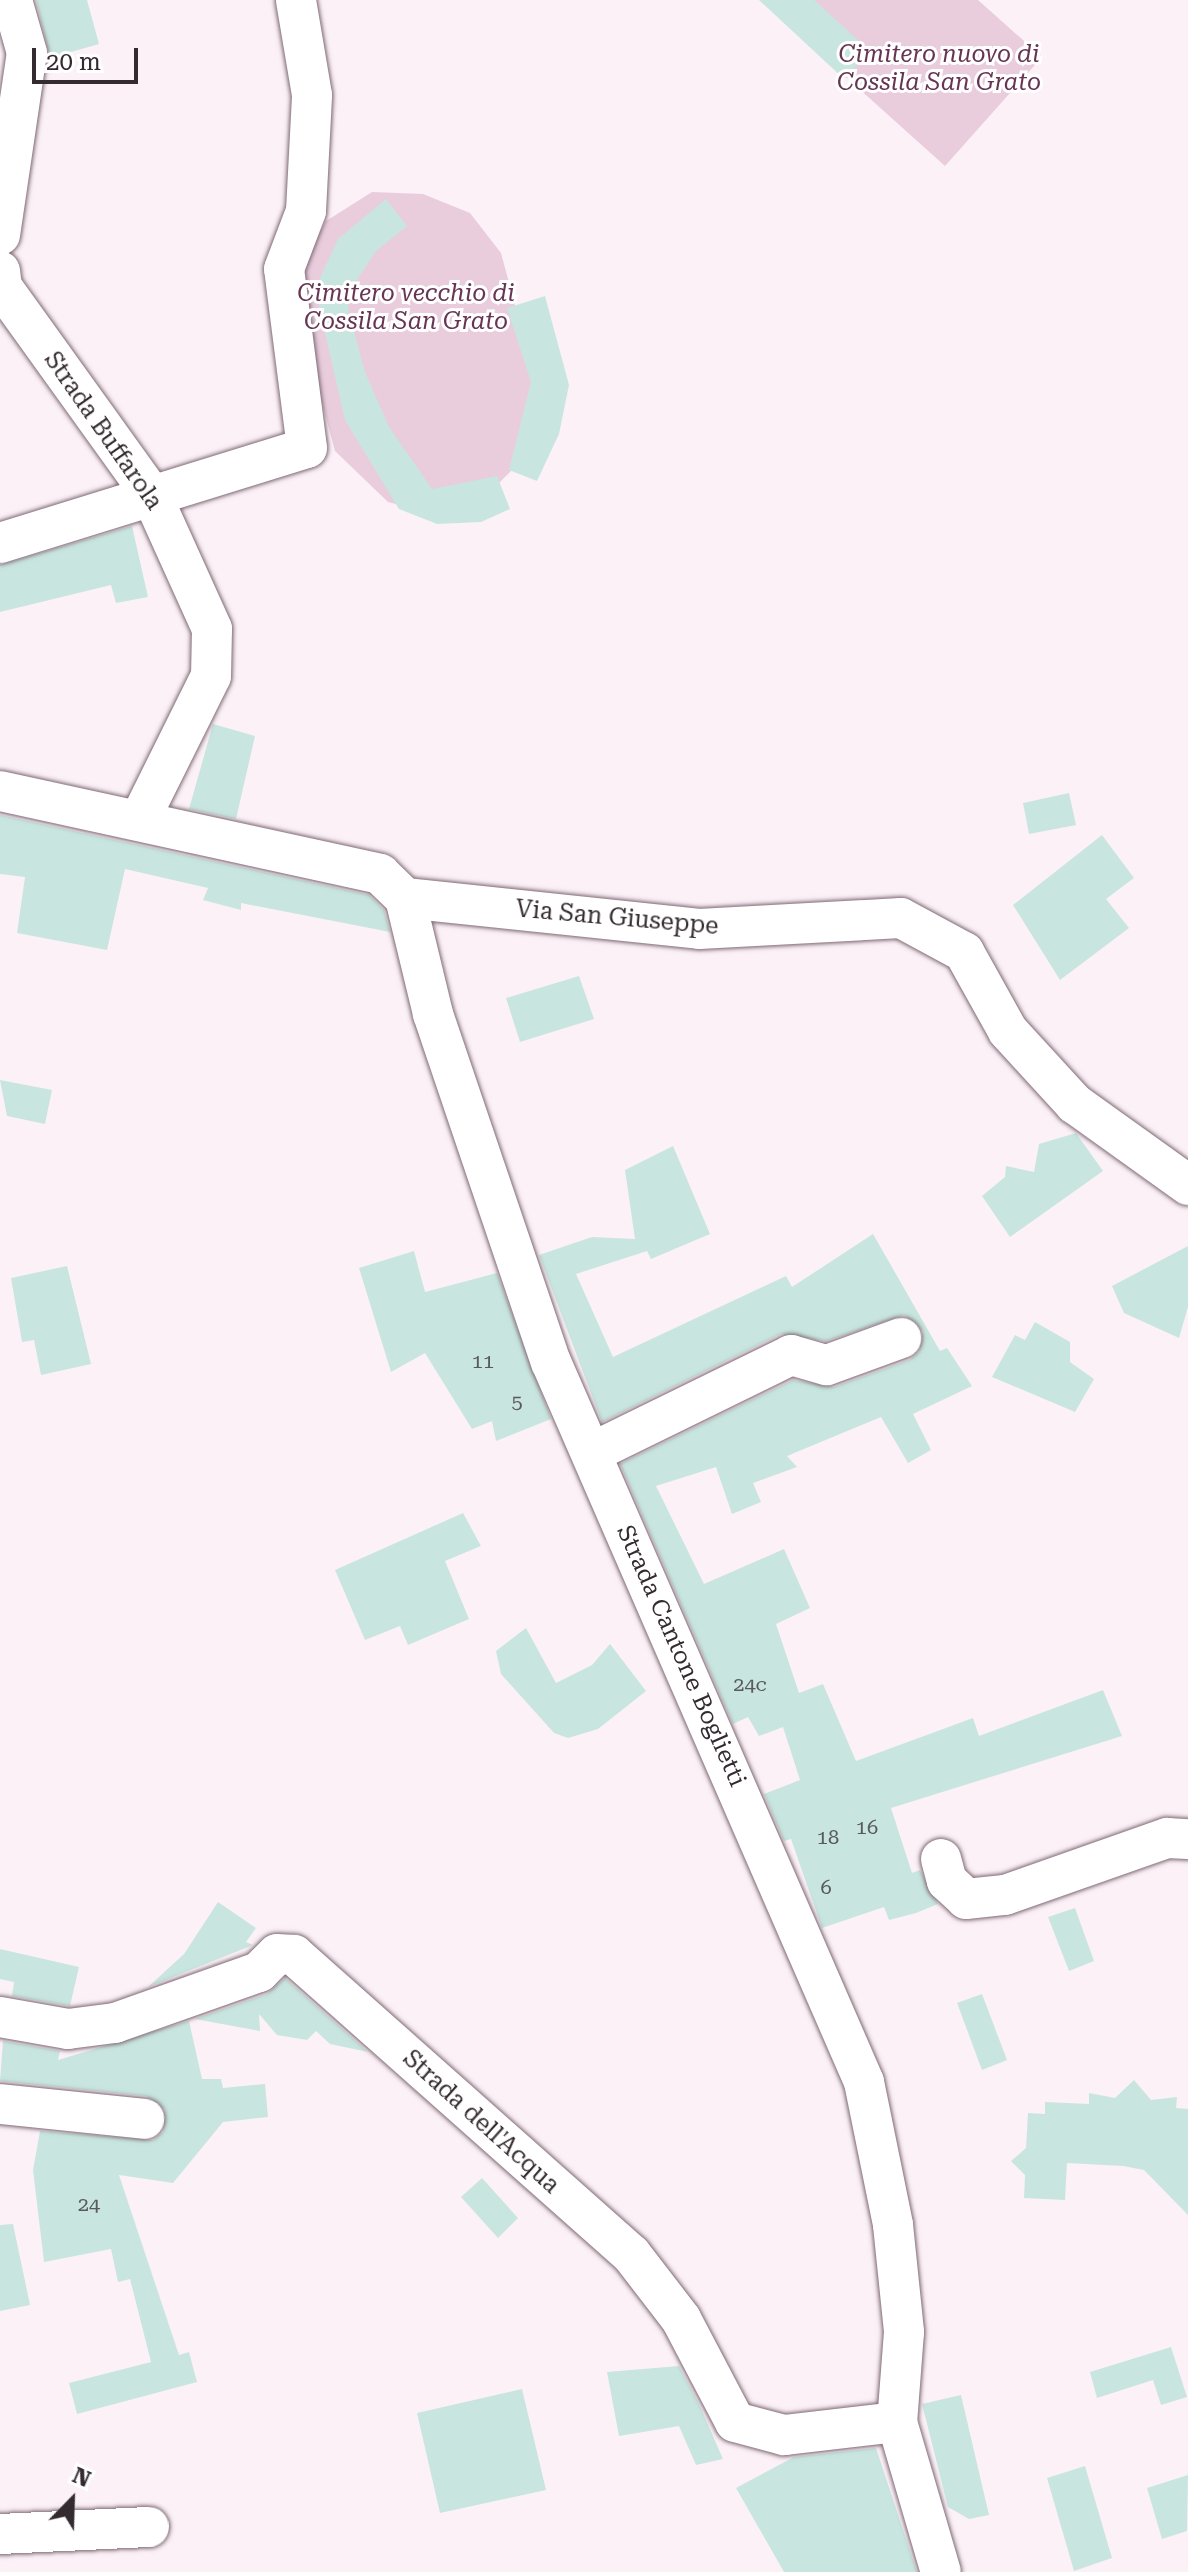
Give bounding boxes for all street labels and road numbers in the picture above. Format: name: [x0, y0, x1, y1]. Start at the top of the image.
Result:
street label: Strada Buffarola: [38, 346, 168, 516]
street label: Via San Giuseppe: [514, 895, 720, 941]
street label: Strada Cantone Boglietti: [610, 1521, 752, 1791]
street label: Strada dell'Acqua: [397, 2044, 565, 2200]

